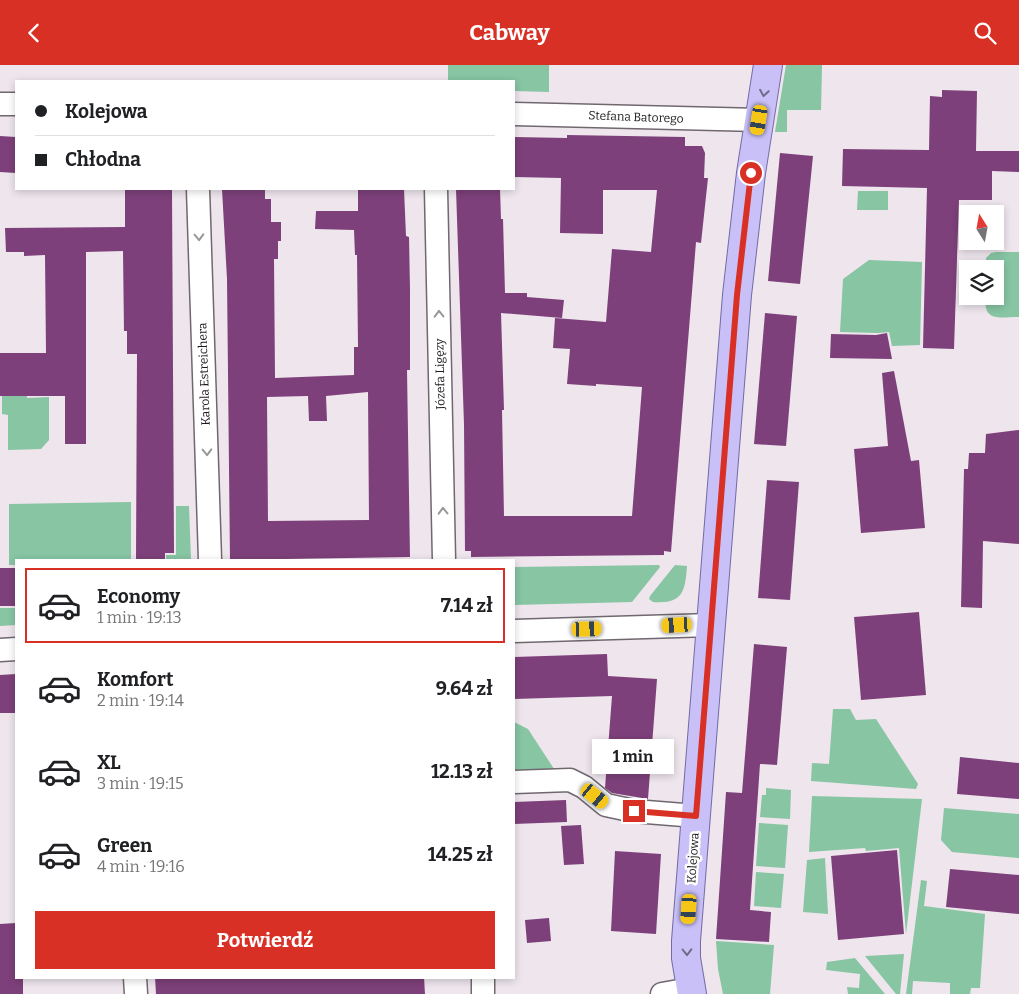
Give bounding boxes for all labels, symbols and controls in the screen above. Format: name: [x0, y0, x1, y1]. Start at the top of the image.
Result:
icon: back: [20, 19, 48, 47]
text: Cabway: [469, 19, 550, 46]
icon: search: [971, 19, 999, 47]
one-way arrow: [759, 88, 769, 97]
text: Kolejowa: [65, 100, 148, 123]
car: [749, 104, 768, 136]
street label: Stefana Batorego: [588, 108, 684, 126]
text: Chłodna: [65, 148, 141, 171]
route start: [740, 162, 762, 184]
north arrow: [959, 205, 1004, 250]
map controls: [959, 205, 1004, 305]
one-way arrow: [194, 234, 205, 242]
button: layers: [959, 260, 1004, 305]
one-way arrow: [433, 310, 444, 318]
street label: Karola Estreichera: [195, 322, 213, 426]
street label: Józefa Ligęzy: [432, 338, 448, 411]
one-way arrow: [201, 449, 212, 457]
one-way arrow: [438, 507, 448, 515]
icon: car: [37, 583, 82, 628]
text: Economy: [97, 585, 180, 608]
text: 7.14 zł: [441, 594, 493, 617]
text: 1 min · 19:13: [97, 608, 182, 627]
car: [661, 617, 692, 633]
car: [571, 621, 602, 637]
icon: car: [37, 666, 82, 711]
text: Komfort: [97, 668, 173, 691]
text: 9.64 zł: [436, 677, 493, 700]
text: 2 min · 19:14: [97, 691, 184, 710]
callout: 1 min: [593, 739, 675, 773]
text: 1 min: [613, 747, 653, 766]
icon: car: [37, 749, 82, 794]
text: XL: [97, 751, 121, 774]
text: 12.13 zł: [431, 760, 493, 783]
text: 3 min · 19:15: [97, 774, 184, 793]
car: [578, 781, 611, 811]
route end: [623, 800, 645, 822]
icon: car: [37, 832, 82, 877]
street label: Kolejowa: [684, 832, 702, 884]
text: Green: [97, 834, 152, 857]
text: 14.25 zł: [428, 843, 493, 866]
text: 4 min · 19:16: [97, 857, 185, 876]
car: [680, 894, 697, 924]
button: Potwierdź: [35, 911, 495, 969]
one-way arrow: [681, 948, 692, 956]

